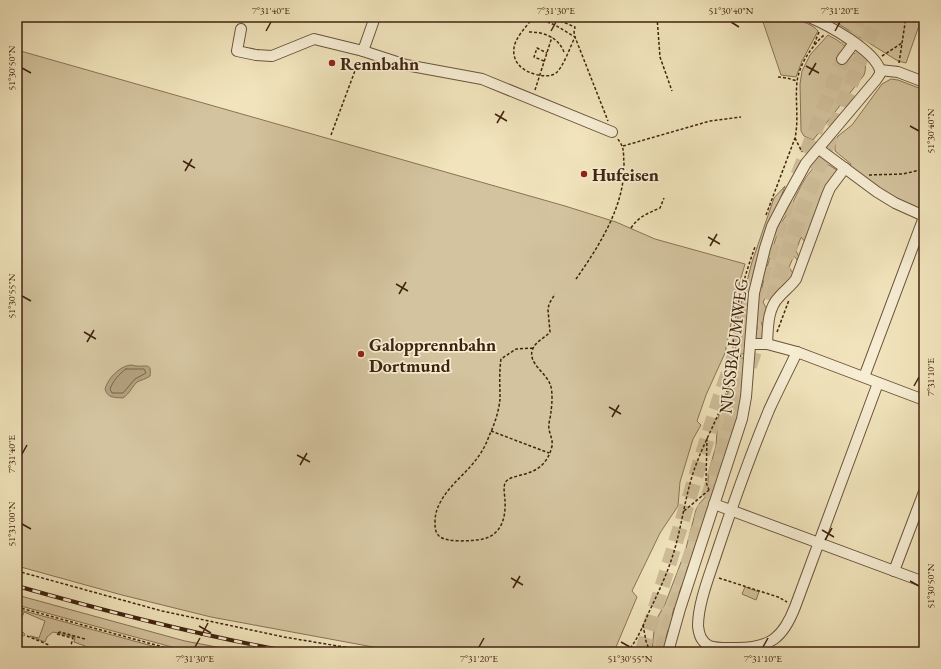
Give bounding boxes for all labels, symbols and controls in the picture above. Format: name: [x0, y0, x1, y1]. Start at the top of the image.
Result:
text: 7°31'40"E: [252, 4, 290, 17]
text: 7°31'30"E: [537, 4, 575, 17]
text: 51°30'40"N: [709, 4, 754, 17]
text: 7°31'20"E: [821, 4, 859, 17]
text: 51°30'50"N: [5, 45, 18, 90]
place label: Rennbahn: [340, 52, 419, 75]
marker: Rennbahn: [327, 58, 337, 68]
text: 51°30'40"N: [924, 108, 937, 153]
place label: Hufeisen: [592, 163, 659, 186]
marker: Hufeisen: [579, 169, 589, 179]
text: 51°30'55"N: [5, 273, 18, 318]
street label: NUSSBAUMWEG: [713, 277, 753, 415]
place label: Galopprennbahn Dortmund: [369, 333, 496, 377]
marker: Galopprennbahn Dortmund: [356, 349, 366, 359]
text: 7°31'10"E: [924, 358, 937, 396]
text: 7°31'40"E: [5, 435, 18, 473]
text: 51°31'00"N: [5, 501, 18, 546]
text: 51°30'50"N: [924, 563, 937, 608]
text: 7°31'30"E: [176, 652, 214, 665]
text: 7°31'20"E: [460, 652, 498, 665]
text: 51°30'55"N: [608, 652, 653, 665]
text: 7°31'10"E: [744, 652, 782, 665]

